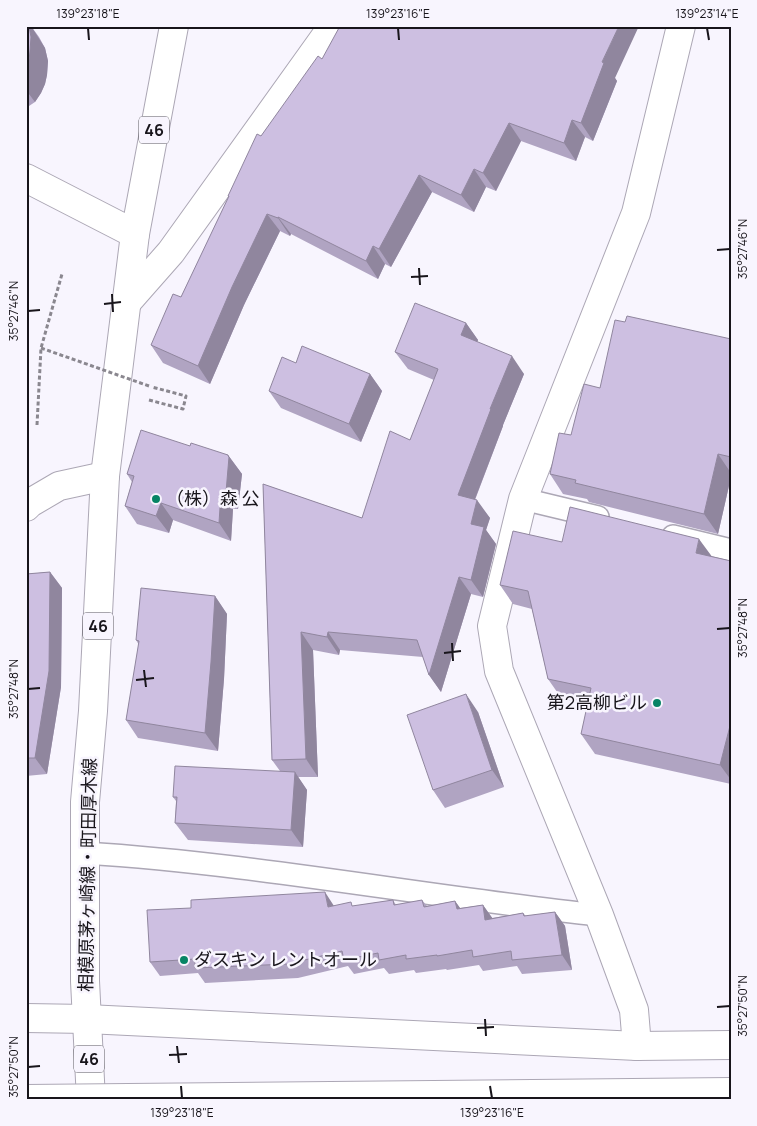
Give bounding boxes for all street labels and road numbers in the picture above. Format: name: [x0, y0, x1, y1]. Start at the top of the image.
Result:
road number: 46: [139, 116, 169, 144]
road number: 46: [83, 612, 113, 640]
street label: 相模原茅ヶ崎線・町田厚木線: [73, 758, 101, 992]
road number: 46: [74, 1046, 104, 1072]

